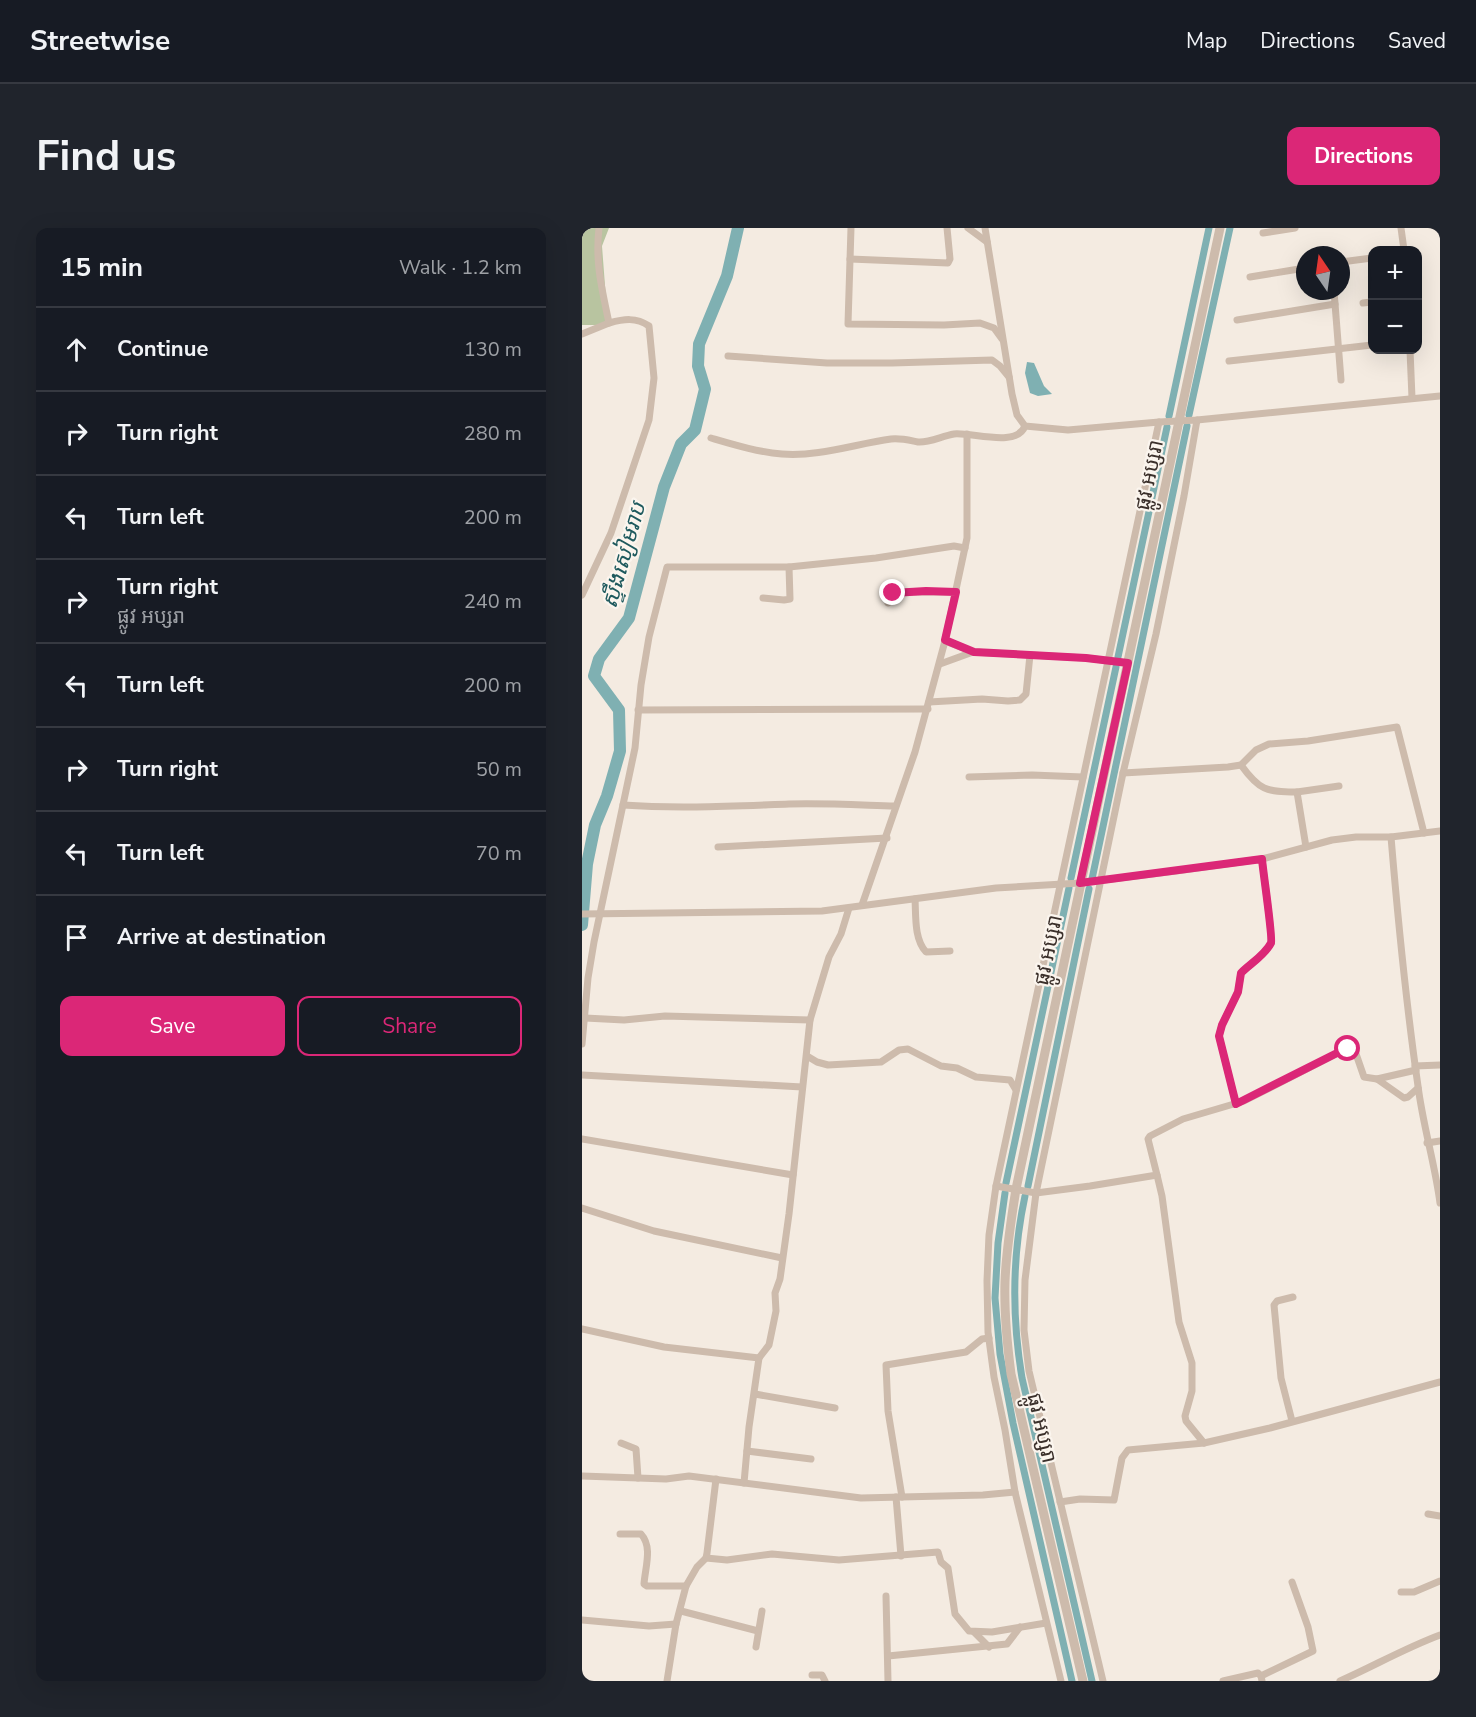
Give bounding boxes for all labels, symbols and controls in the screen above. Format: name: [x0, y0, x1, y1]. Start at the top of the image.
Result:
text: Streetwise: [30, 22, 170, 60]
text: Map: [1186, 27, 1227, 55]
text: Directions: [1260, 27, 1355, 55]
text: Saved: [1388, 27, 1446, 55]
button: Directions: [1287, 127, 1440, 185]
text: Find us: [36, 128, 176, 185]
north arrow: [1296, 246, 1350, 300]
map controls: [1368, 246, 1422, 354]
button: +: [1368, 246, 1422, 300]
text: 15 min: [60, 250, 143, 285]
text: Walk · 1.2 km: [399, 254, 522, 281]
button: −: [1368, 300, 1422, 354]
icon: ahead: [60, 333, 93, 366]
text: Continue: [117, 334, 208, 364]
text: 130 m: [464, 336, 522, 363]
icon: right: [60, 417, 93, 450]
text: Turn right: [117, 418, 218, 448]
text: 280 m: [464, 420, 522, 447]
street label: ផ្លូវ អប្សរា: [1128, 437, 1175, 514]
water label: ស្ទឹងសៀមរាប: [595, 497, 654, 612]
icon: left: [60, 501, 93, 534]
text: Turn left: [117, 502, 204, 532]
text: 200 m: [464, 504, 522, 531]
text: Turn right: [117, 572, 218, 602]
route end: [879, 579, 905, 605]
icon: right: [60, 585, 93, 618]
text: 240 m: [464, 588, 522, 615]
text: ផ្លូវ អប្សរា: [117, 603, 185, 630]
icon: left: [60, 669, 93, 702]
text: Turn left: [117, 670, 204, 700]
text: 200 m: [464, 672, 522, 699]
icon: right: [60, 753, 93, 786]
text: Turn right: [117, 754, 218, 784]
text: 50 m: [476, 756, 522, 783]
icon: left: [60, 837, 93, 870]
text: Turn left: [117, 838, 204, 868]
text: 70 m: [476, 840, 522, 867]
street label: ផ្លូវ អប្សរា: [1027, 912, 1074, 989]
icon: arrive: [60, 921, 93, 954]
text: Arrive at destination: [117, 922, 326, 952]
button: Save: [60, 996, 285, 1056]
button: Share: [297, 996, 522, 1056]
route start: [1334, 1035, 1360, 1061]
street label: ផ្លូវ អប្សរា: [1015, 1390, 1064, 1467]

